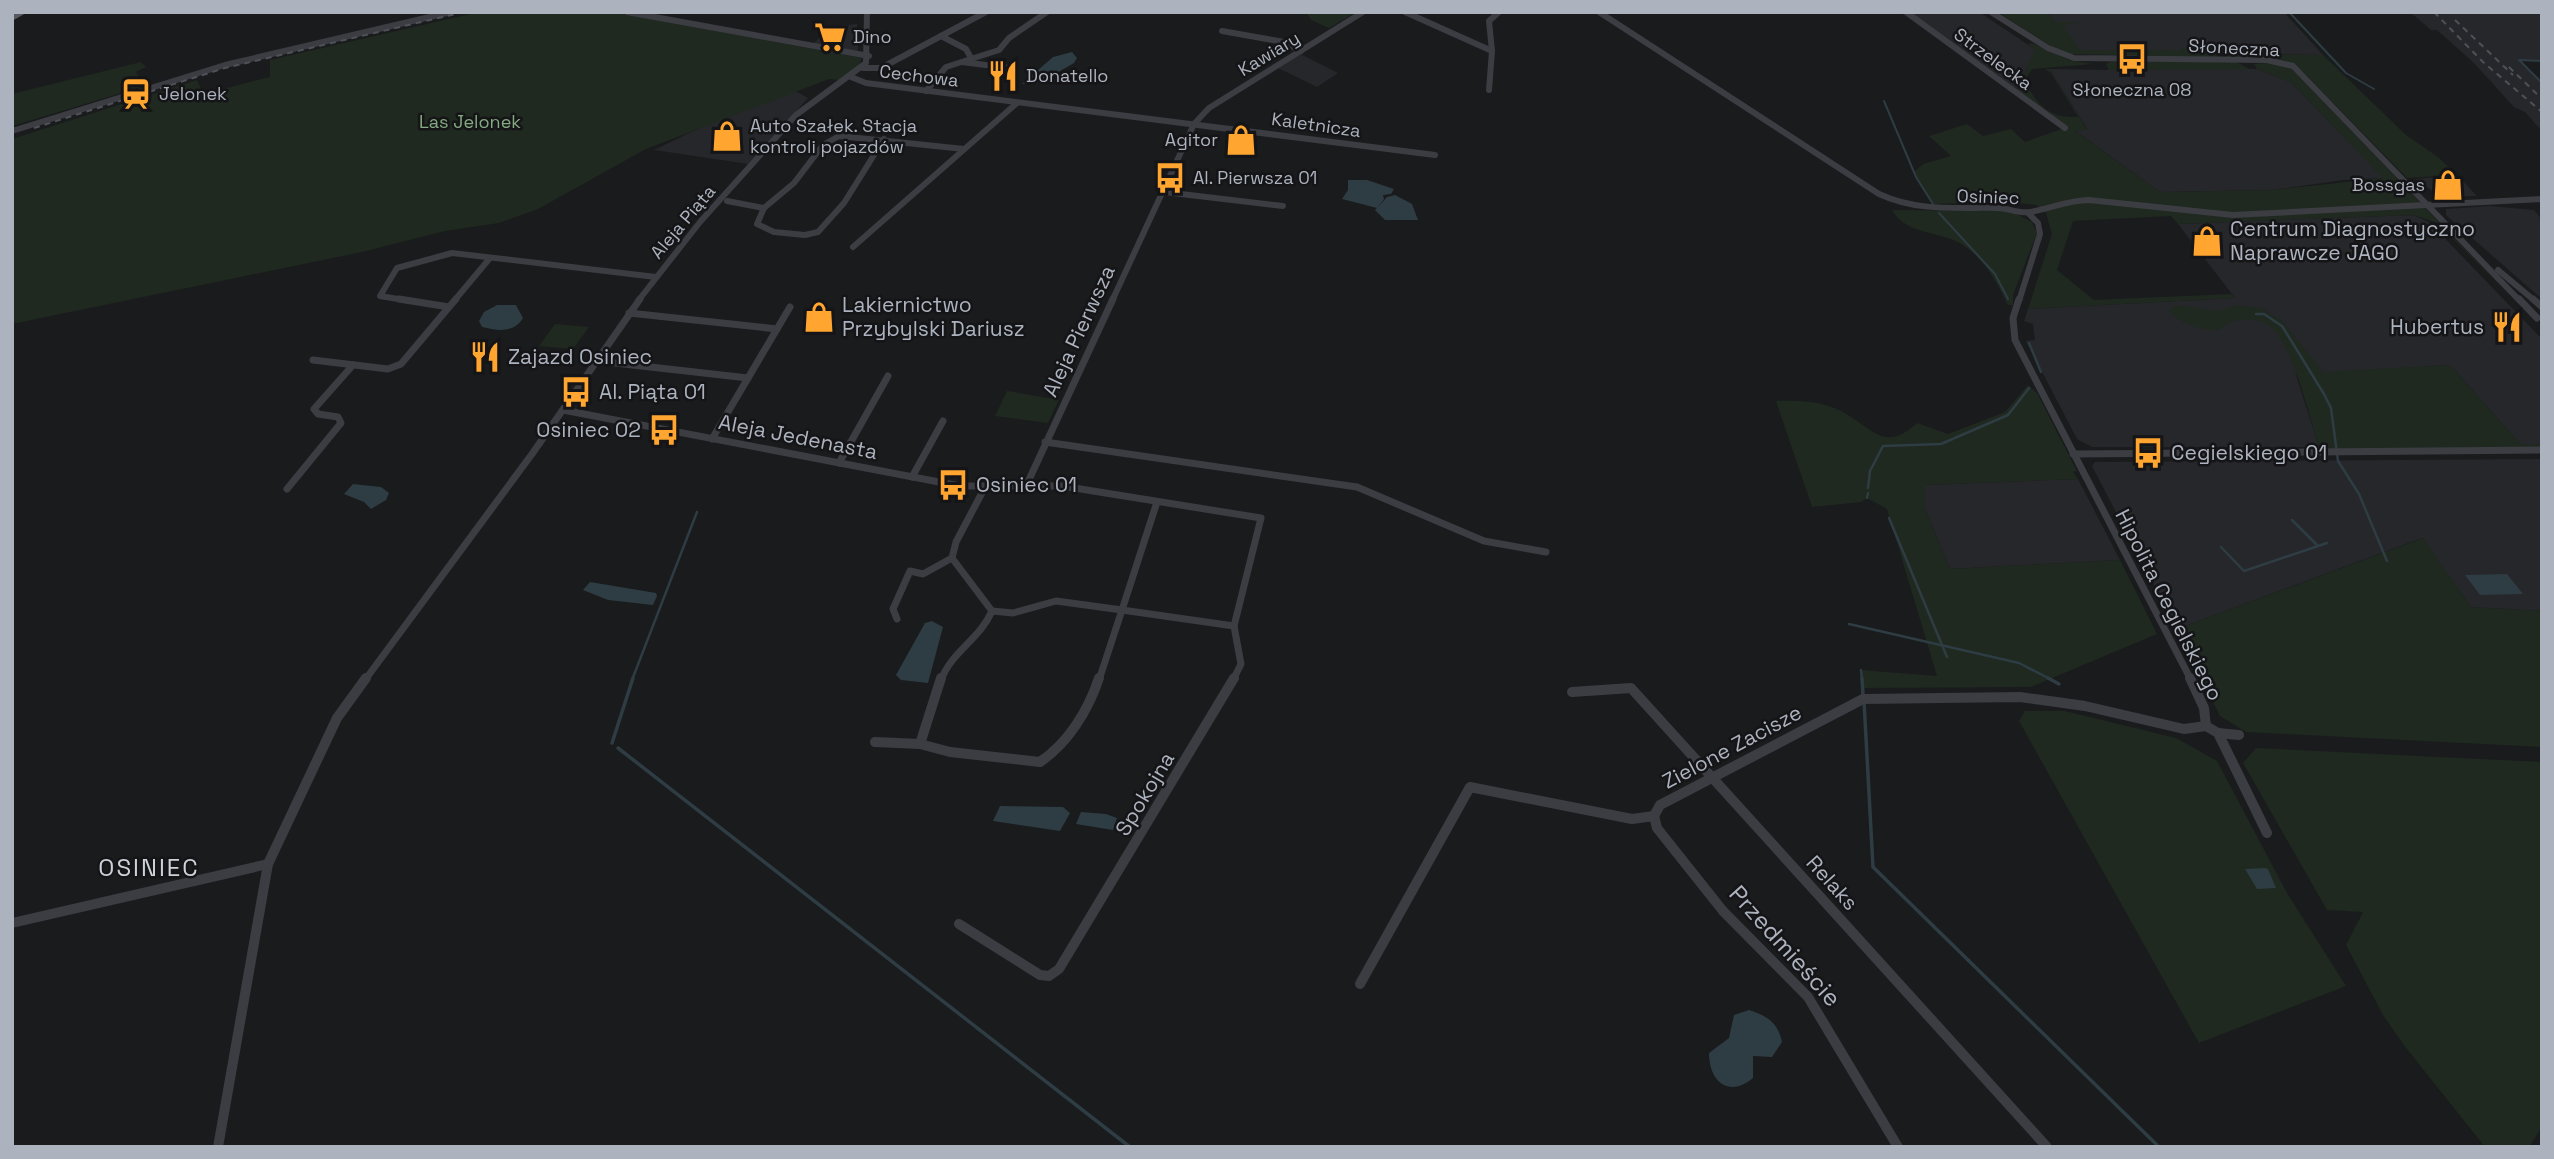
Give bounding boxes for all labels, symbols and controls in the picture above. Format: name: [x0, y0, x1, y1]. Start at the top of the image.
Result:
supermarket icon: Dino: [813, 20, 847, 54]
street label: Strzelecka: [1950, 22, 2037, 95]
place label: Dino: [853, 25, 892, 48]
street label: Kawiary: [1234, 26, 1304, 81]
street label: Słoneczna: [2188, 34, 2280, 61]
bus stop icon: Słoneczna 08: [2115, 42, 2149, 76]
street label: Cechowa: [878, 59, 960, 92]
restaurant icon: Donatello: [986, 59, 1020, 93]
place label: Donatello: [1026, 64, 1108, 87]
station icon: Jelonek: [119, 77, 153, 111]
place label: Słoneczna 08: [2072, 78, 2192, 101]
place label: Jelonek: [159, 82, 227, 105]
street label: Kaletnicza: [1270, 107, 1362, 142]
park label: Las Jelonek: [419, 110, 521, 133]
place label: Auto Szałek. Stacja kontroli pojazdów: [750, 114, 917, 158]
shop icon: Auto Szałek. Stacja kontroli pojazdów: [710, 119, 744, 153]
shop icon: Agitor: [1224, 123, 1258, 157]
place label: Agitor: [1165, 128, 1218, 151]
bus stop icon: Al. Pierwsza 01: [1153, 161, 1187, 195]
place label: Al. Pierwsza 01: [1193, 166, 1317, 189]
shop icon: Bossgas: [2431, 168, 2465, 202]
place label: Bossgas: [2352, 173, 2425, 196]
street label: Aleja Piąta: [645, 180, 720, 263]
street label: Osiniec: [1956, 184, 2020, 209]
place label: Centrum Diagnostyczno Naprawcze JAGO: [2230, 215, 2475, 266]
shop icon: Centrum Diagnostyczno Naprawcze JAGO: [2190, 224, 2224, 258]
street label: Aleja Pierwsza: [1036, 261, 1121, 401]
place label: Lakiernictwo Przybylski Dariusz: [842, 291, 1025, 342]
shop icon: Lakiernictwo Przybylski Dariusz: [802, 300, 836, 334]
restaurant icon: Hubertus: [2490, 310, 2524, 344]
place label: Hubertus: [2390, 313, 2484, 340]
restaurant icon: Zajazd Osiniec: [468, 340, 502, 374]
place label: Zajazd Osiniec: [508, 343, 652, 370]
bus stop icon: Al. Piąta 01: [559, 375, 593, 409]
place label: Al. Piąta 01: [599, 378, 706, 405]
street label: Aleja Jedenasta: [716, 408, 880, 465]
bus stop icon: Osiniec 02: [647, 413, 681, 447]
place label: Osiniec 02: [536, 416, 641, 443]
bus stop icon: Cegielskiego 01: [2131, 436, 2165, 470]
place label: Cegielskiego 01: [2171, 439, 2327, 466]
bus stop icon: Osiniec 01: [936, 468, 970, 502]
place label: Osiniec 01: [976, 471, 1077, 498]
street label: Hipolita Cegielskiego: [2109, 505, 2229, 705]
street label: Zielone Zacisze: [1657, 698, 1806, 795]
street label: Spokojna: [1109, 747, 1180, 841]
street label: Relaks: [1801, 849, 1864, 916]
district label: OSINIEC: [98, 852, 200, 883]
street label: Przedmieście: [1723, 878, 1848, 1013]

